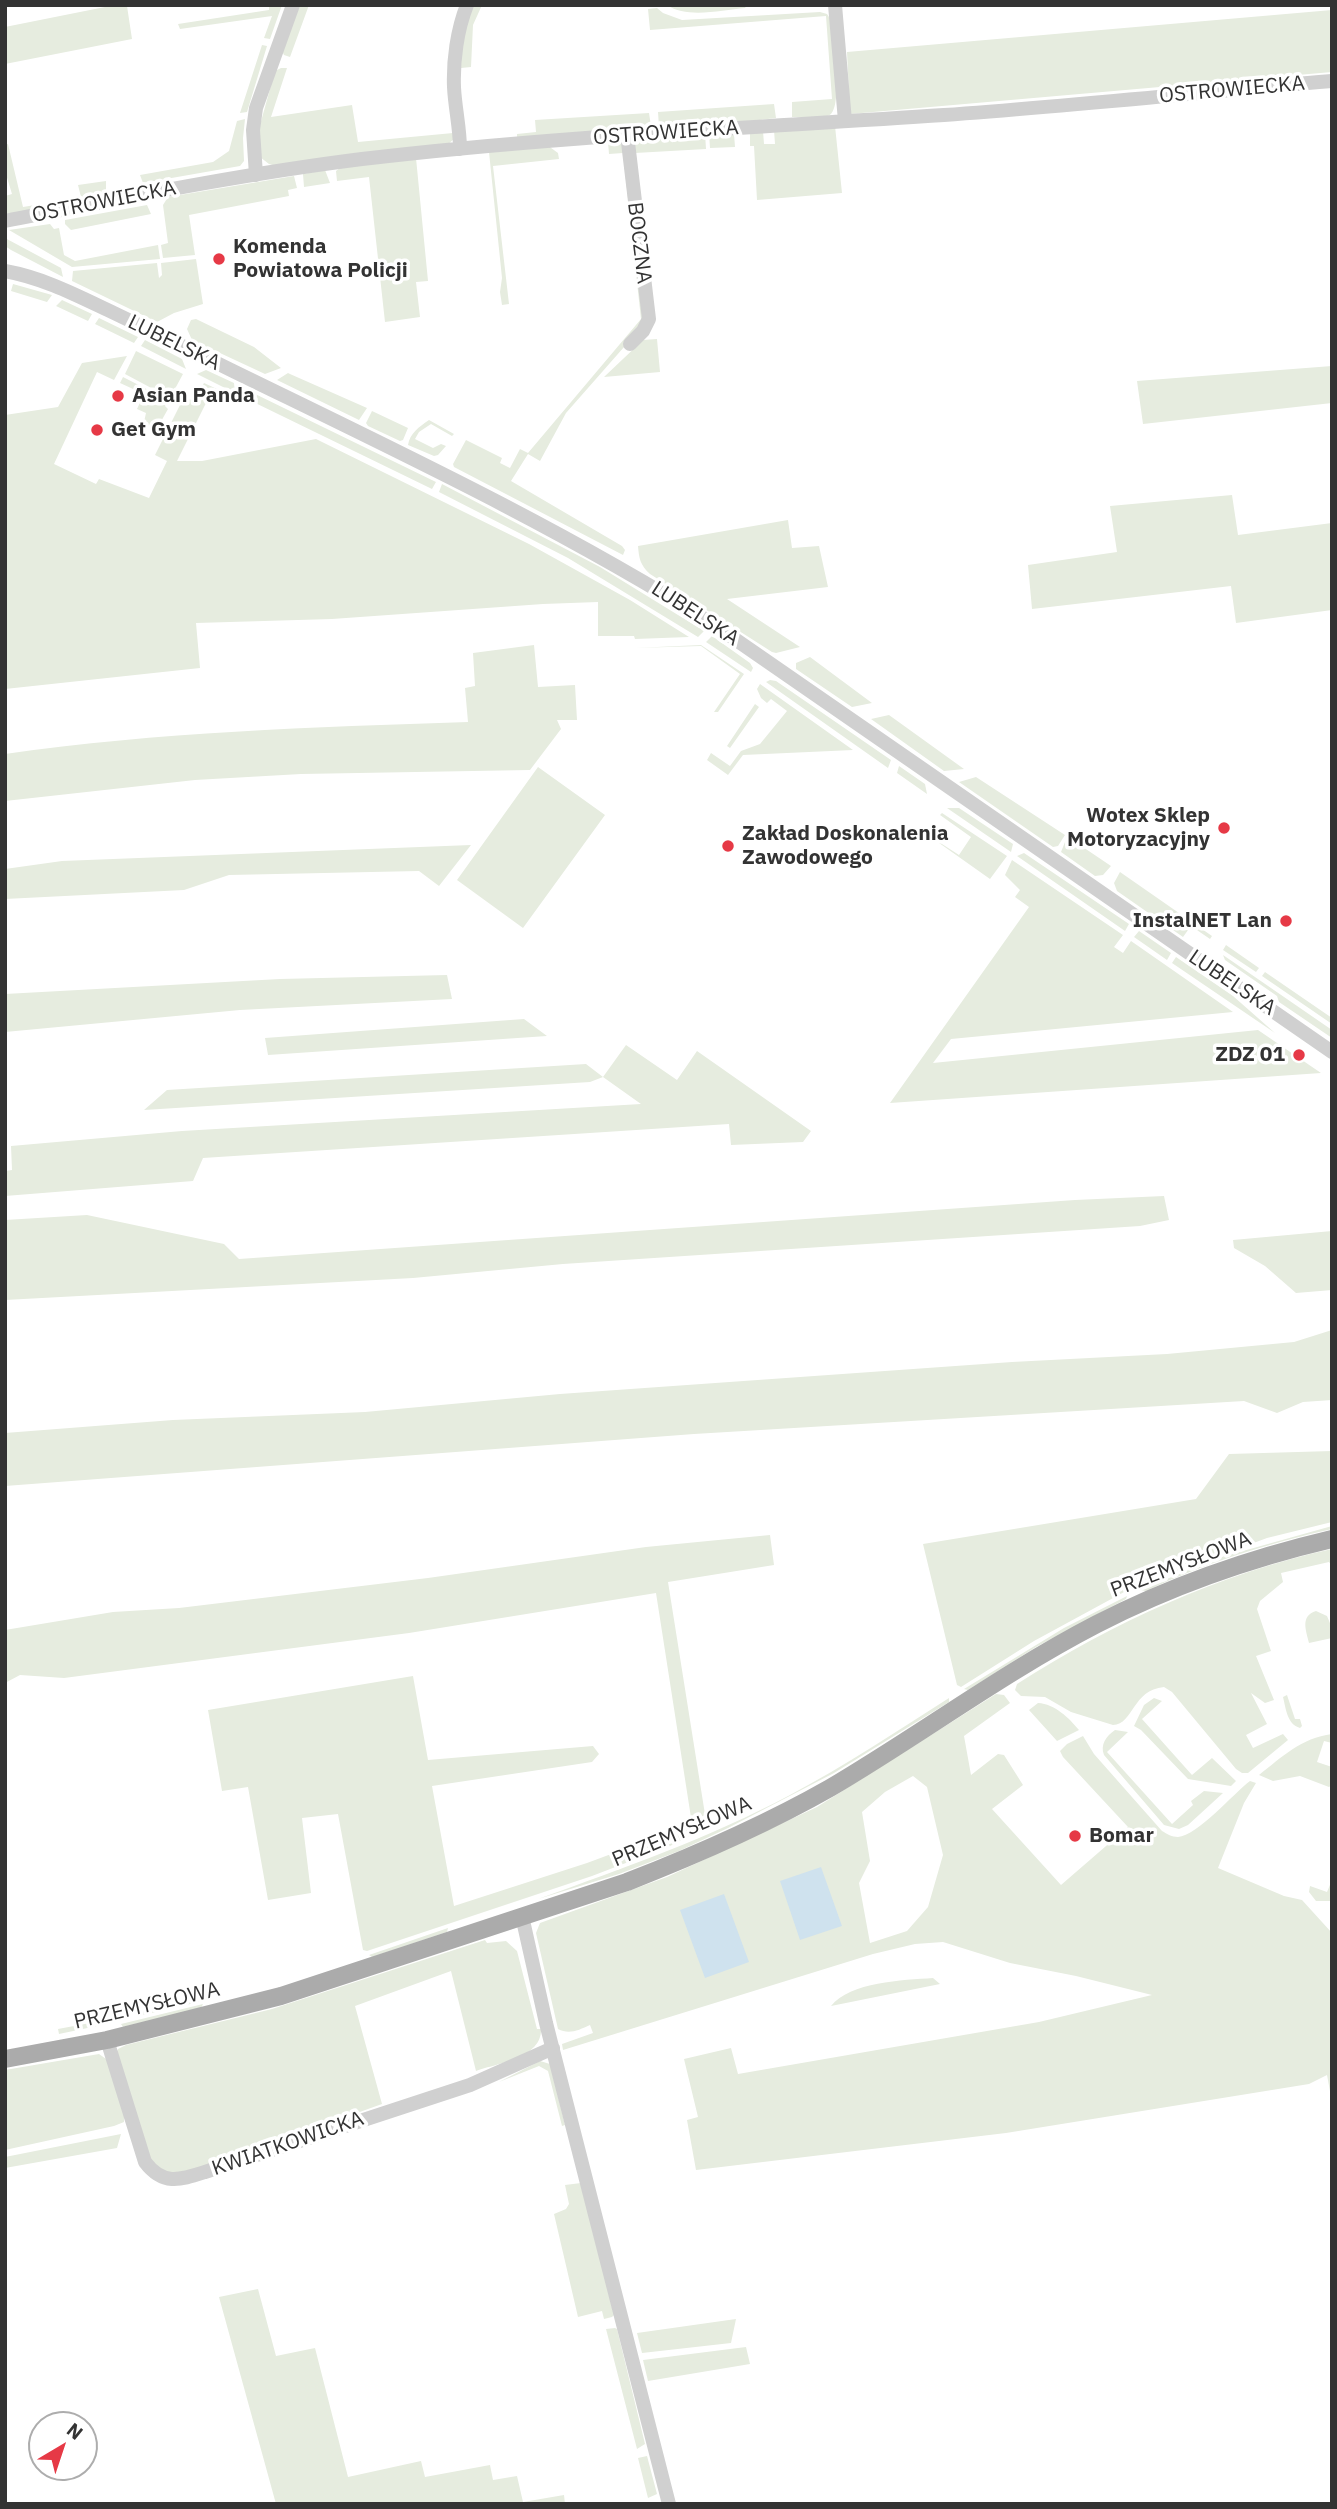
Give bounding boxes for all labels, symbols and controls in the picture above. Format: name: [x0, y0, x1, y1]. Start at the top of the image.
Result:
street label: OSTROWIECKA: [1158, 71, 1306, 109]
street label: OSTROWIECKA: [592, 115, 740, 151]
street label: OSTROWIECKA: [30, 176, 178, 228]
street label: BOCZNA: [621, 201, 657, 285]
place label: Komenda Powiatowa Policji: [233, 234, 408, 284]
marker: Komenda Powiatowa Policji: [211, 251, 227, 267]
street label: LUBELSKA: [124, 310, 224, 376]
place label: Asian Panda: [132, 383, 255, 409]
marker: Asian Panda: [110, 388, 126, 404]
place label: Get Gym: [111, 417, 196, 443]
marker: Get Gym: [89, 422, 105, 438]
street label: LUBELSKA: [646, 576, 744, 652]
place label: Wotex Sklep Motoryzacyjny: [1067, 803, 1210, 853]
marker: Wotex Sklep Motoryzacyjny: [1216, 820, 1232, 836]
place label: Zakład Doskonalenia Zawodowego: [742, 821, 949, 871]
marker: Zakład Doskonalenia Zawodowego: [720, 838, 736, 854]
place label: InstalNET Lan: [1133, 908, 1272, 934]
marker: InstalNET Lan: [1278, 913, 1294, 929]
street label: LUBELSKA: [1184, 945, 1280, 1021]
place label: ZDZ 01: [1215, 1042, 1285, 1068]
marker: ZDZ 01: [1291, 1047, 1307, 1063]
street label: PRZEMYSŁOWA: [1107, 1527, 1255, 1603]
street label: PRZEMYSŁOWA: [609, 1791, 755, 1873]
place label: Bomar: [1089, 1823, 1154, 1849]
marker: Bomar: [1067, 1828, 1083, 1844]
street label: PRZEMYSŁOWA: [72, 1977, 222, 2035]
street label: KWIATKOWICKA: [209, 2106, 367, 2182]
north arrow: [28, 2411, 98, 2481]
text: N: [62, 2418, 88, 2445]

